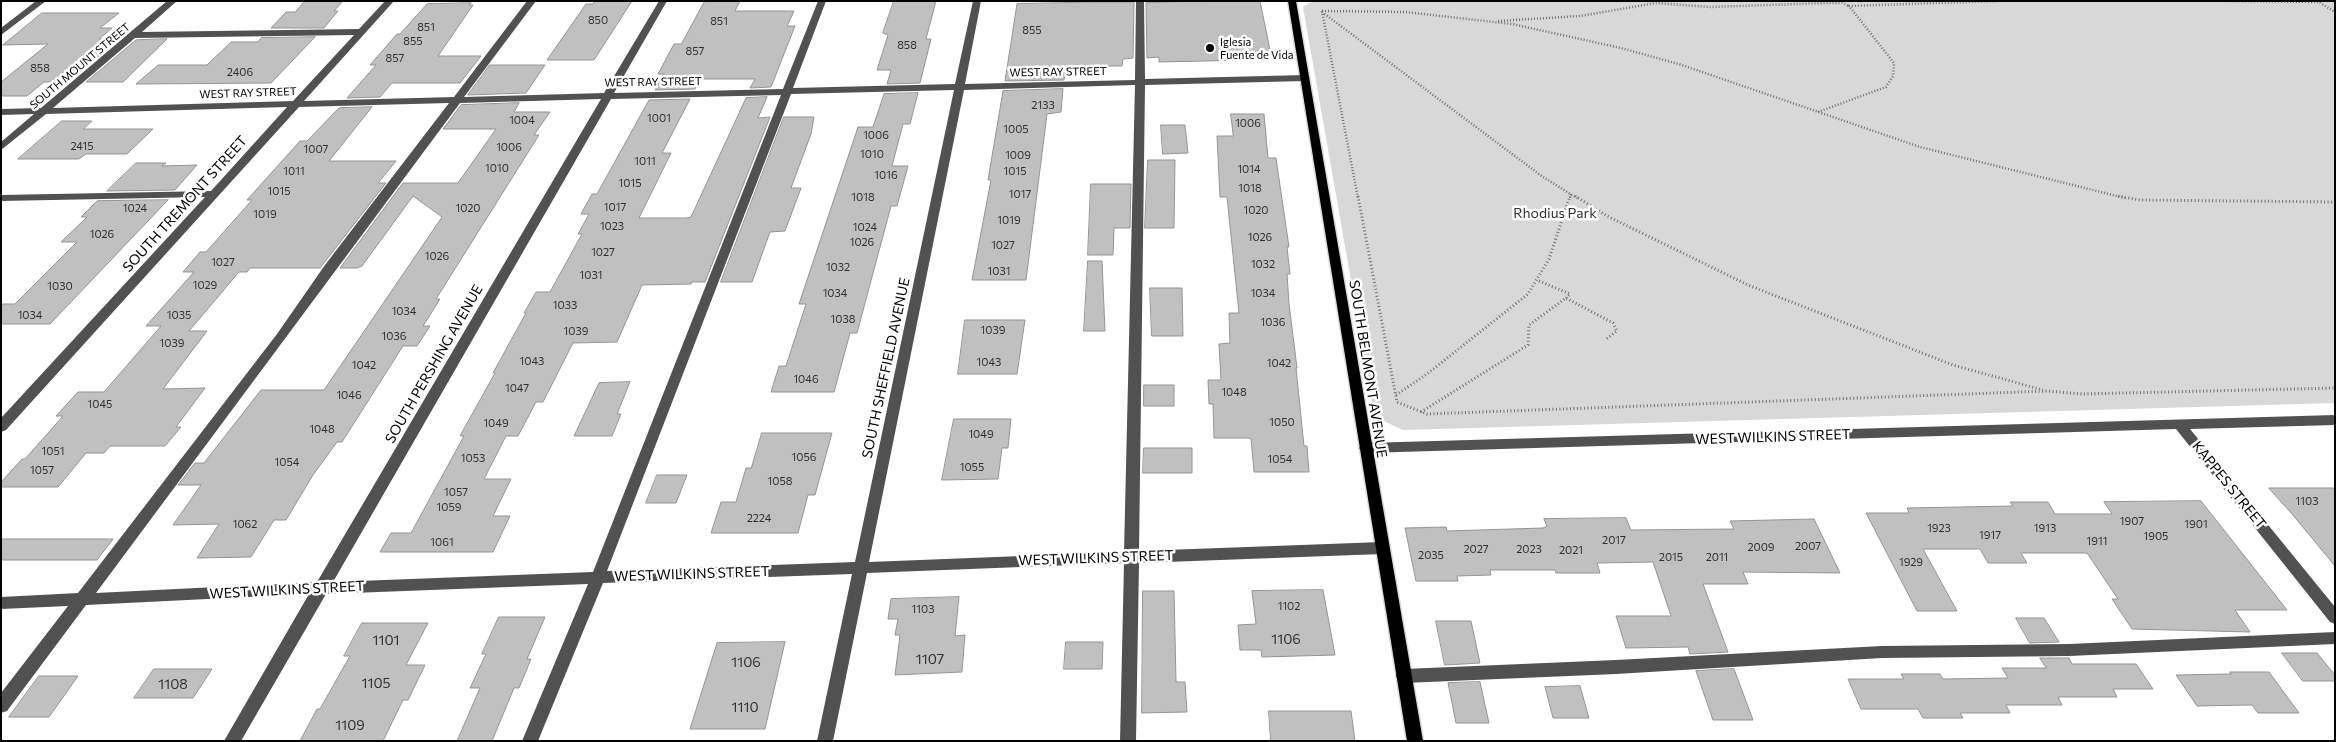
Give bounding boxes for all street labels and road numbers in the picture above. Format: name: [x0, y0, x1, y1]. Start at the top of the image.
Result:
street label: SOUTH MOUNT STREET: [27, 20, 133, 112]
street label: WEST RAY STREET: [1009, 65, 1107, 79]
street label: WEST RAY STREET: [604, 75, 702, 89]
street label: WEST RAY STREET: [199, 85, 297, 101]
street label: SOUTH TREMONT STREET: [119, 132, 251, 276]
street label: SOUTH SHEFFIELD AVENUE: [859, 276, 913, 460]
street label: SOUTH BELMONT AVENUE: [1346, 279, 1390, 459]
street label: SOUTH PERSHING AVENUE: [382, 282, 486, 446]
street label: WEST WILKINS STREET: [1695, 426, 1851, 448]
street label: KAPPES STREET: [2189, 438, 2269, 532]
street label: WEST WILKINS STREET: [1018, 547, 1174, 569]
street label: WEST WILKINS STREET: [614, 563, 770, 585]
street label: WEST WILKINS STREET: [209, 578, 365, 602]

